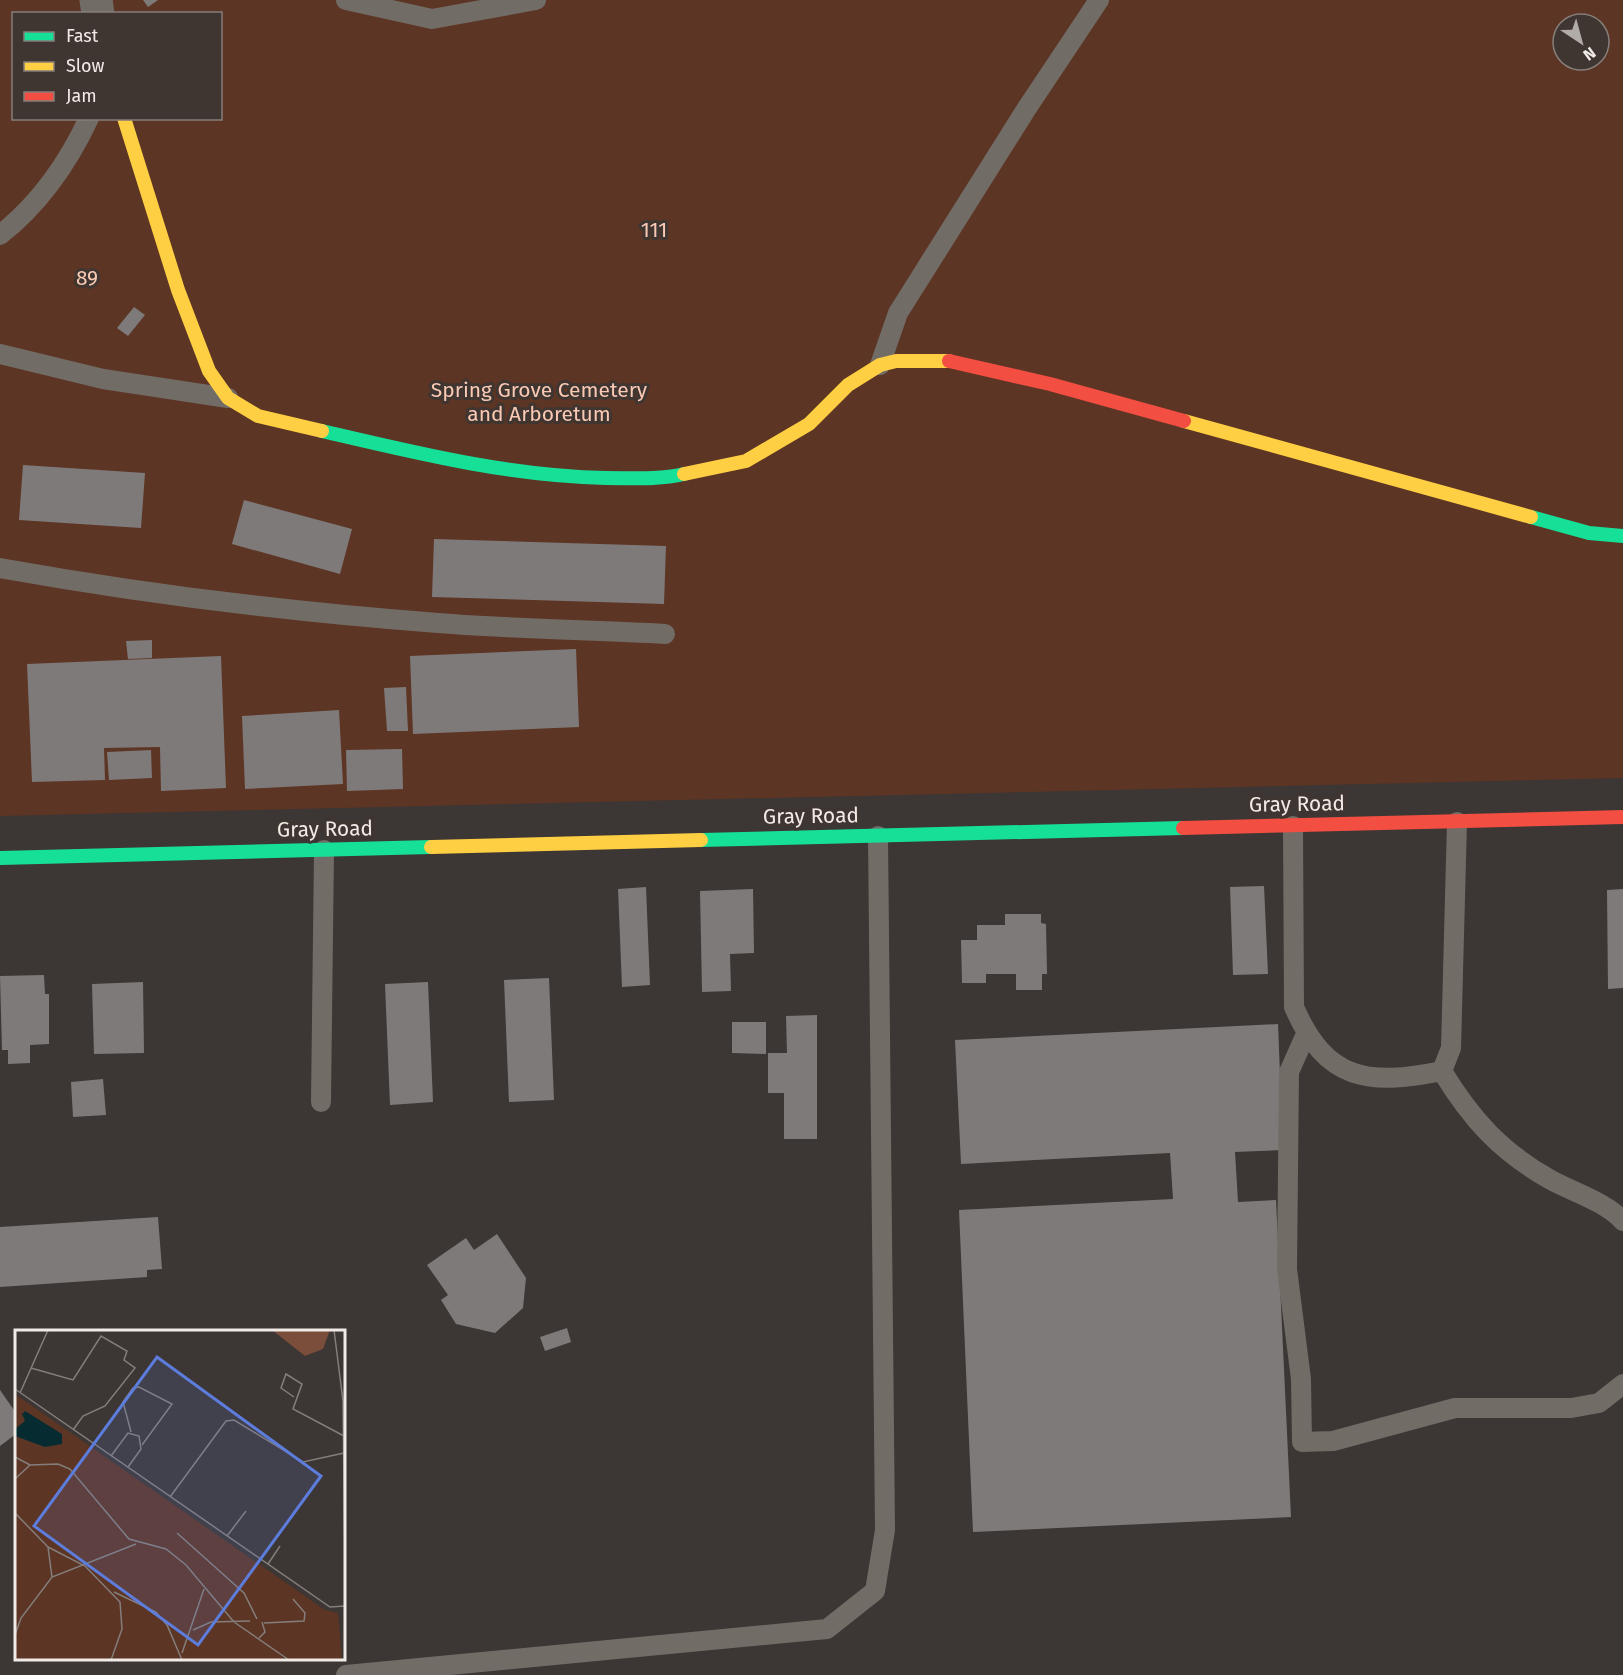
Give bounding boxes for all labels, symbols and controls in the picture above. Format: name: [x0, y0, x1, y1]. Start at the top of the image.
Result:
legend: [12, 12, 222, 120]
north arrow: [1551, 12, 1611, 72]
text: Fast: [66, 25, 99, 47]
text: N: [1580, 43, 1599, 65]
text: Slow: [66, 55, 105, 77]
text: Jam: [66, 85, 97, 107]
park label: 111: [641, 217, 667, 243]
park label: 89: [76, 265, 98, 291]
park label: Spring Grove Cemetery and Arboretum: [431, 377, 648, 427]
street label: Gray Road: [1249, 790, 1345, 818]
street label: Gray Road: [763, 802, 859, 830]
street label: Gray Road: [277, 815, 373, 843]
inset map: [15, 1330, 345, 1660]

